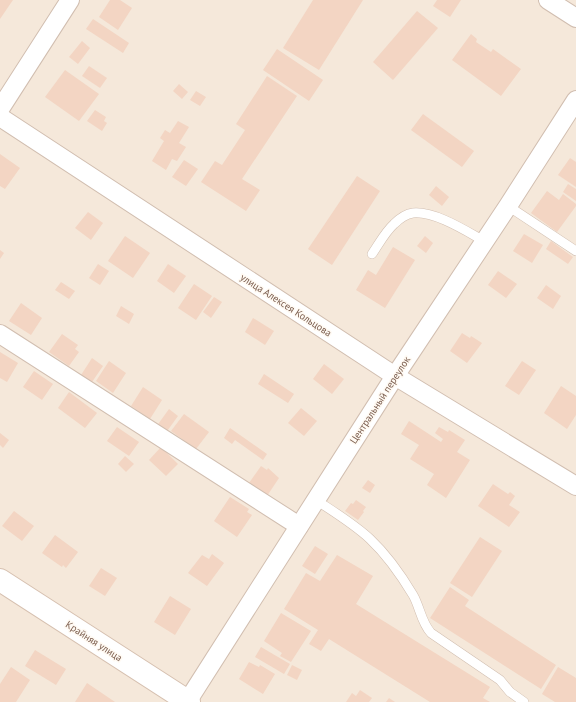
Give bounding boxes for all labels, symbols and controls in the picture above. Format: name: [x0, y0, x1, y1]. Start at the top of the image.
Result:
street label: улица Алексея Кольцова: [238, 271, 334, 339]
street label: Центральный переулок: [347, 354, 413, 446]
street label: Крайняя улица: [63, 618, 125, 664]

